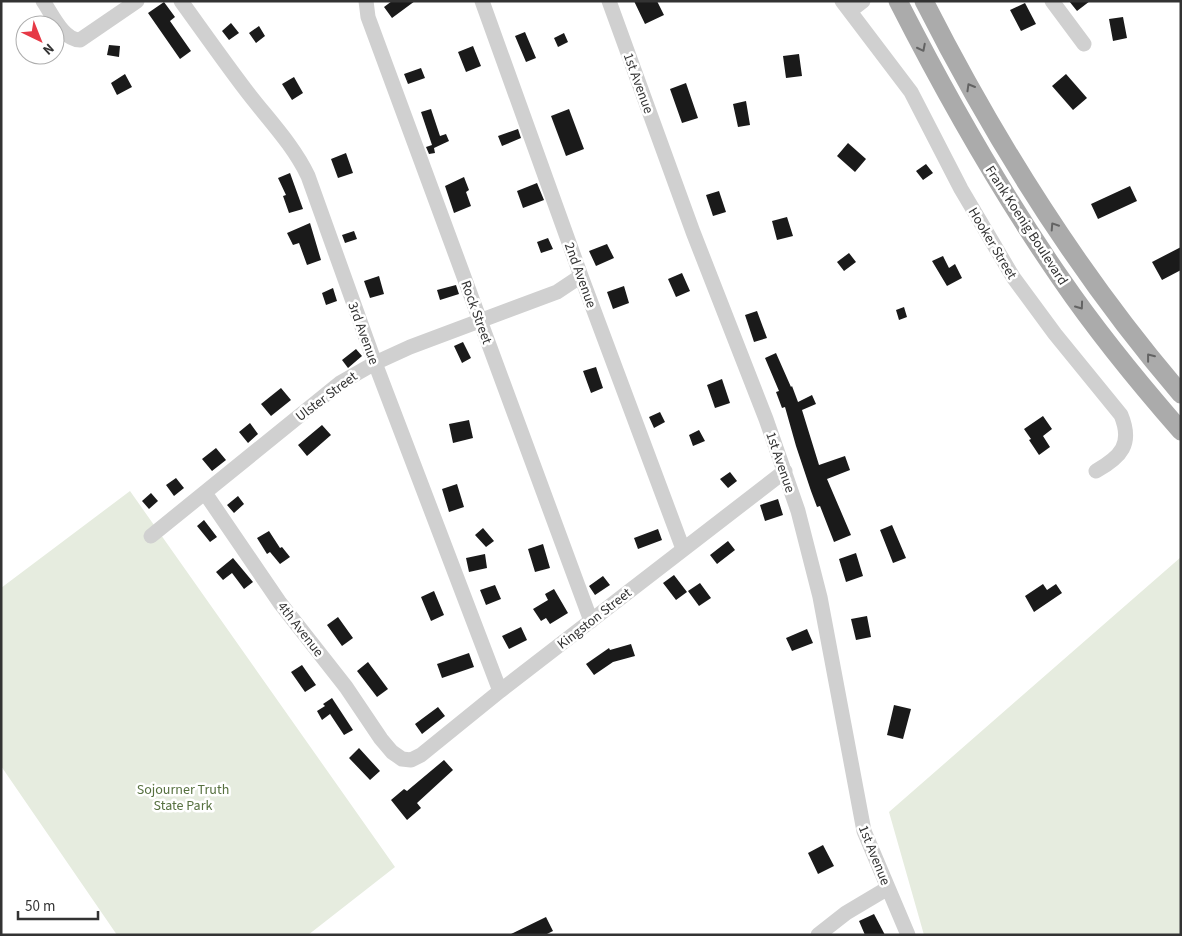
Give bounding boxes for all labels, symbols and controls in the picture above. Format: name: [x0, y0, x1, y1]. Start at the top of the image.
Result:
north arrow: [15, 15, 65, 65]
text: N: [38, 38, 58, 59]
one-way arrow: [916, 43, 927, 52]
street label: 1st Avenue: [618, 50, 658, 117]
one-way arrow: [966, 83, 976, 92]
street label: Frank Koenig Boulevard: [980, 162, 1072, 289]
street label: Hooker Street: [963, 204, 1022, 283]
one-way arrow: [1051, 222, 1060, 231]
street label: 2nd Avenue: [559, 240, 601, 311]
street label: Rock Street: [455, 278, 497, 347]
street label: 3rd Avenue: [342, 299, 384, 368]
one-way arrow: [1074, 300, 1083, 310]
one-way arrow: [1147, 354, 1155, 363]
street label: Ulster Street: [292, 367, 362, 427]
street label: 1st Avenue: [760, 429, 800, 496]
street label: Kingston Street: [553, 583, 636, 654]
street label: 4th Avenue: [272, 598, 328, 662]
park label: Sojourner Truth State Park: [137, 780, 229, 816]
street label: 1st Avenue: [853, 822, 895, 888]
scale bar: [18, 888, 98, 920]
text: 50 m: [25, 896, 55, 917]

